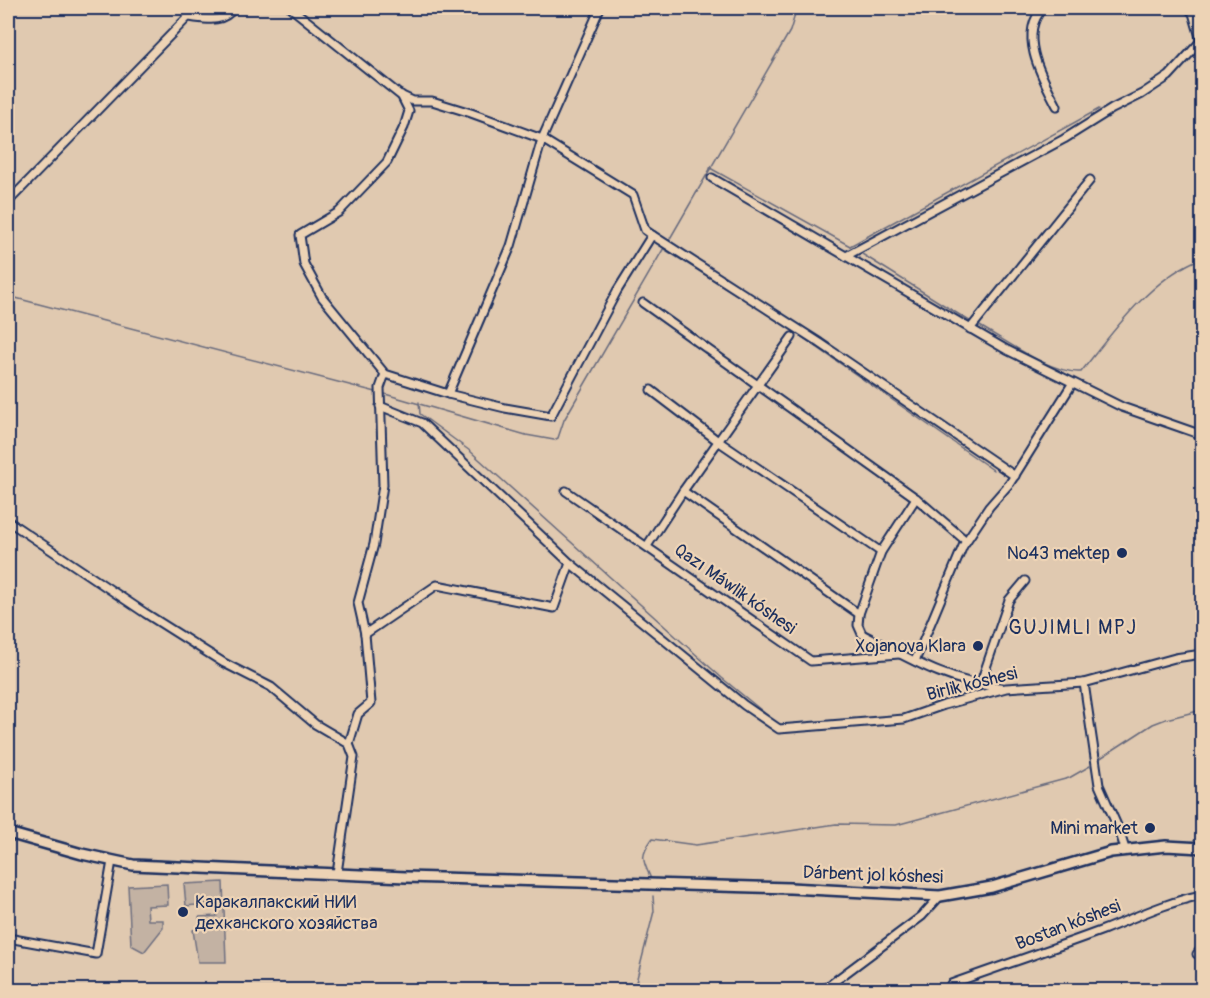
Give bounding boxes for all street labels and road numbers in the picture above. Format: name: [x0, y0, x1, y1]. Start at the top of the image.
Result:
street label: Qazı Máwlik kóshesi: [669, 538, 801, 640]
street label: Birlik kóshesi: [924, 662, 1020, 706]
street label: Dárbent jol kóshesi: [802, 861, 944, 889]
street label: Bostan kóshesi: [1012, 894, 1124, 956]

